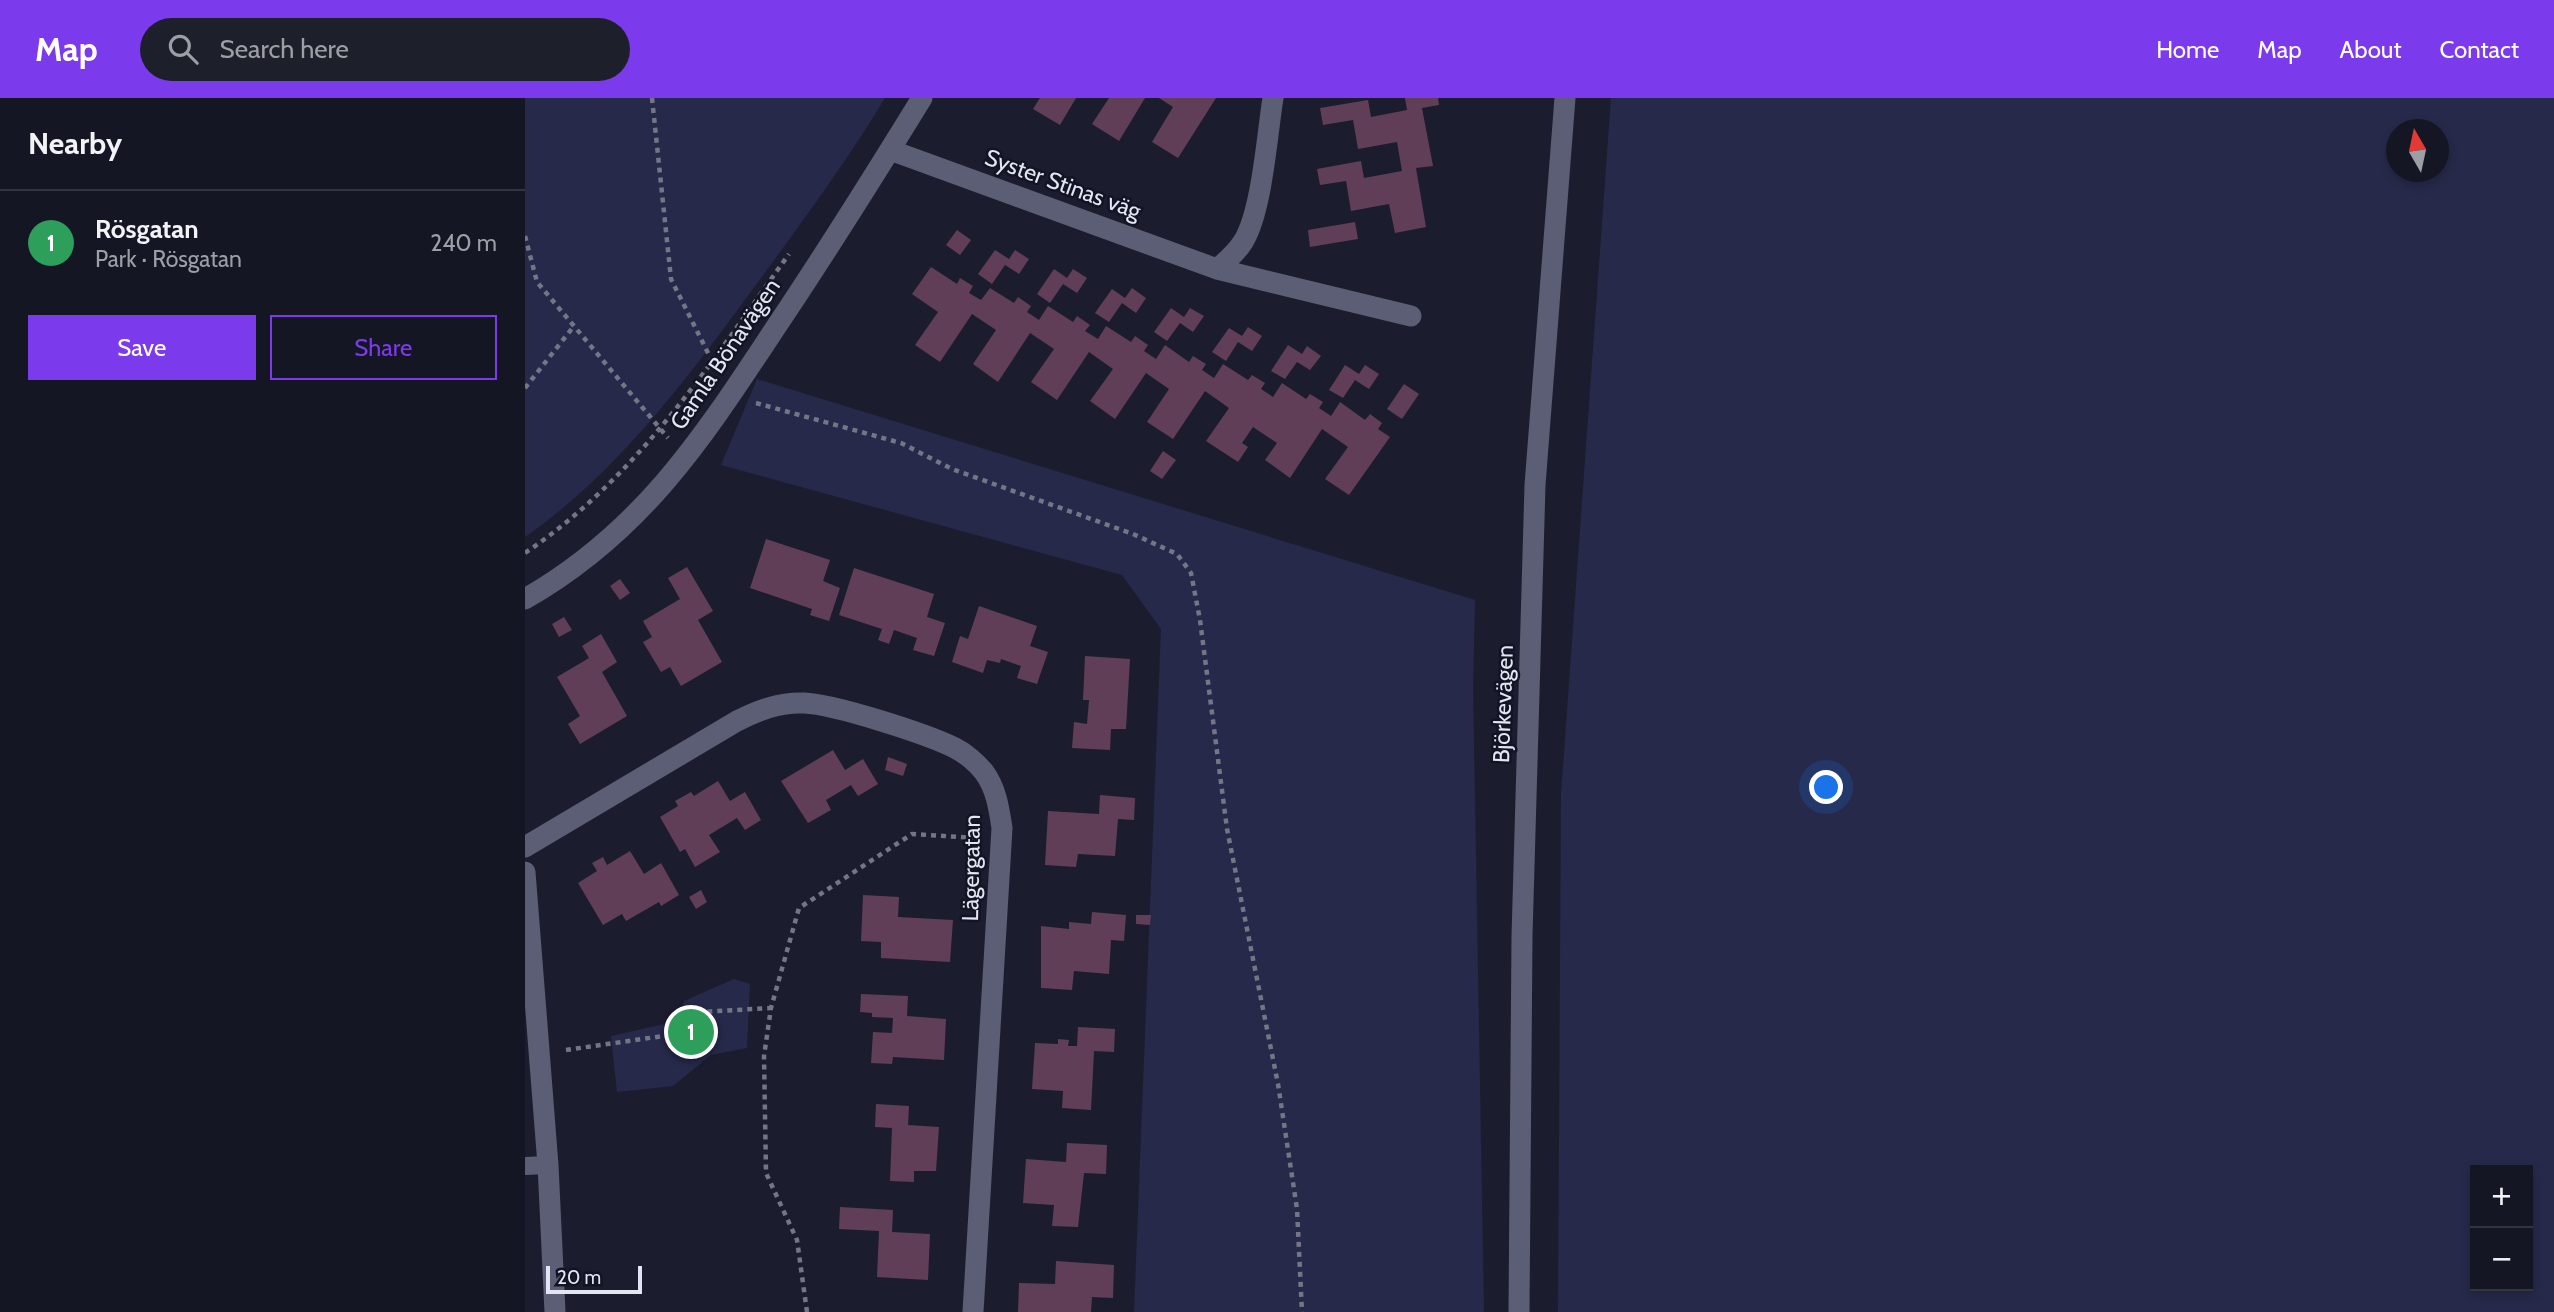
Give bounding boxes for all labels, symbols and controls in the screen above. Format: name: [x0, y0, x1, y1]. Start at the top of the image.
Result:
search box: [140, 18, 630, 81]
text: Map: [35, 29, 98, 69]
icon: search: [164, 30, 202, 68]
text: Search here: [220, 33, 349, 65]
text: Home: [2156, 35, 2219, 64]
text: Map: [2257, 35, 2302, 64]
text: About: [2340, 35, 2402, 64]
text: Contact: [2440, 35, 2519, 64]
north arrow: [2386, 119, 2449, 182]
text: Nearby: [28, 125, 122, 162]
street label: Syster Stinas väg: [981, 143, 1145, 225]
text: Rösgatan: [95, 213, 199, 245]
text: 1: [47, 229, 55, 257]
text: 240 m: [430, 229, 497, 257]
text: Park · Rösgatan: [95, 245, 242, 273]
street label: Gamla Bönavägen: [664, 273, 786, 435]
button: Save: [28, 315, 256, 380]
button: Share: [270, 315, 497, 380]
street label: Björkevägen: [1487, 644, 1519, 764]
your location: [1809, 770, 1843, 804]
street label: Lägergatan: [956, 814, 986, 922]
pin: 1: [668, 1006, 714, 1058]
map controls: [2470, 1165, 2533, 1291]
button: +: [2470, 1165, 2533, 1228]
button: −: [2470, 1228, 2533, 1291]
scale bar: [546, 1263, 642, 1295]
text: 20 m: [557, 1266, 601, 1289]

